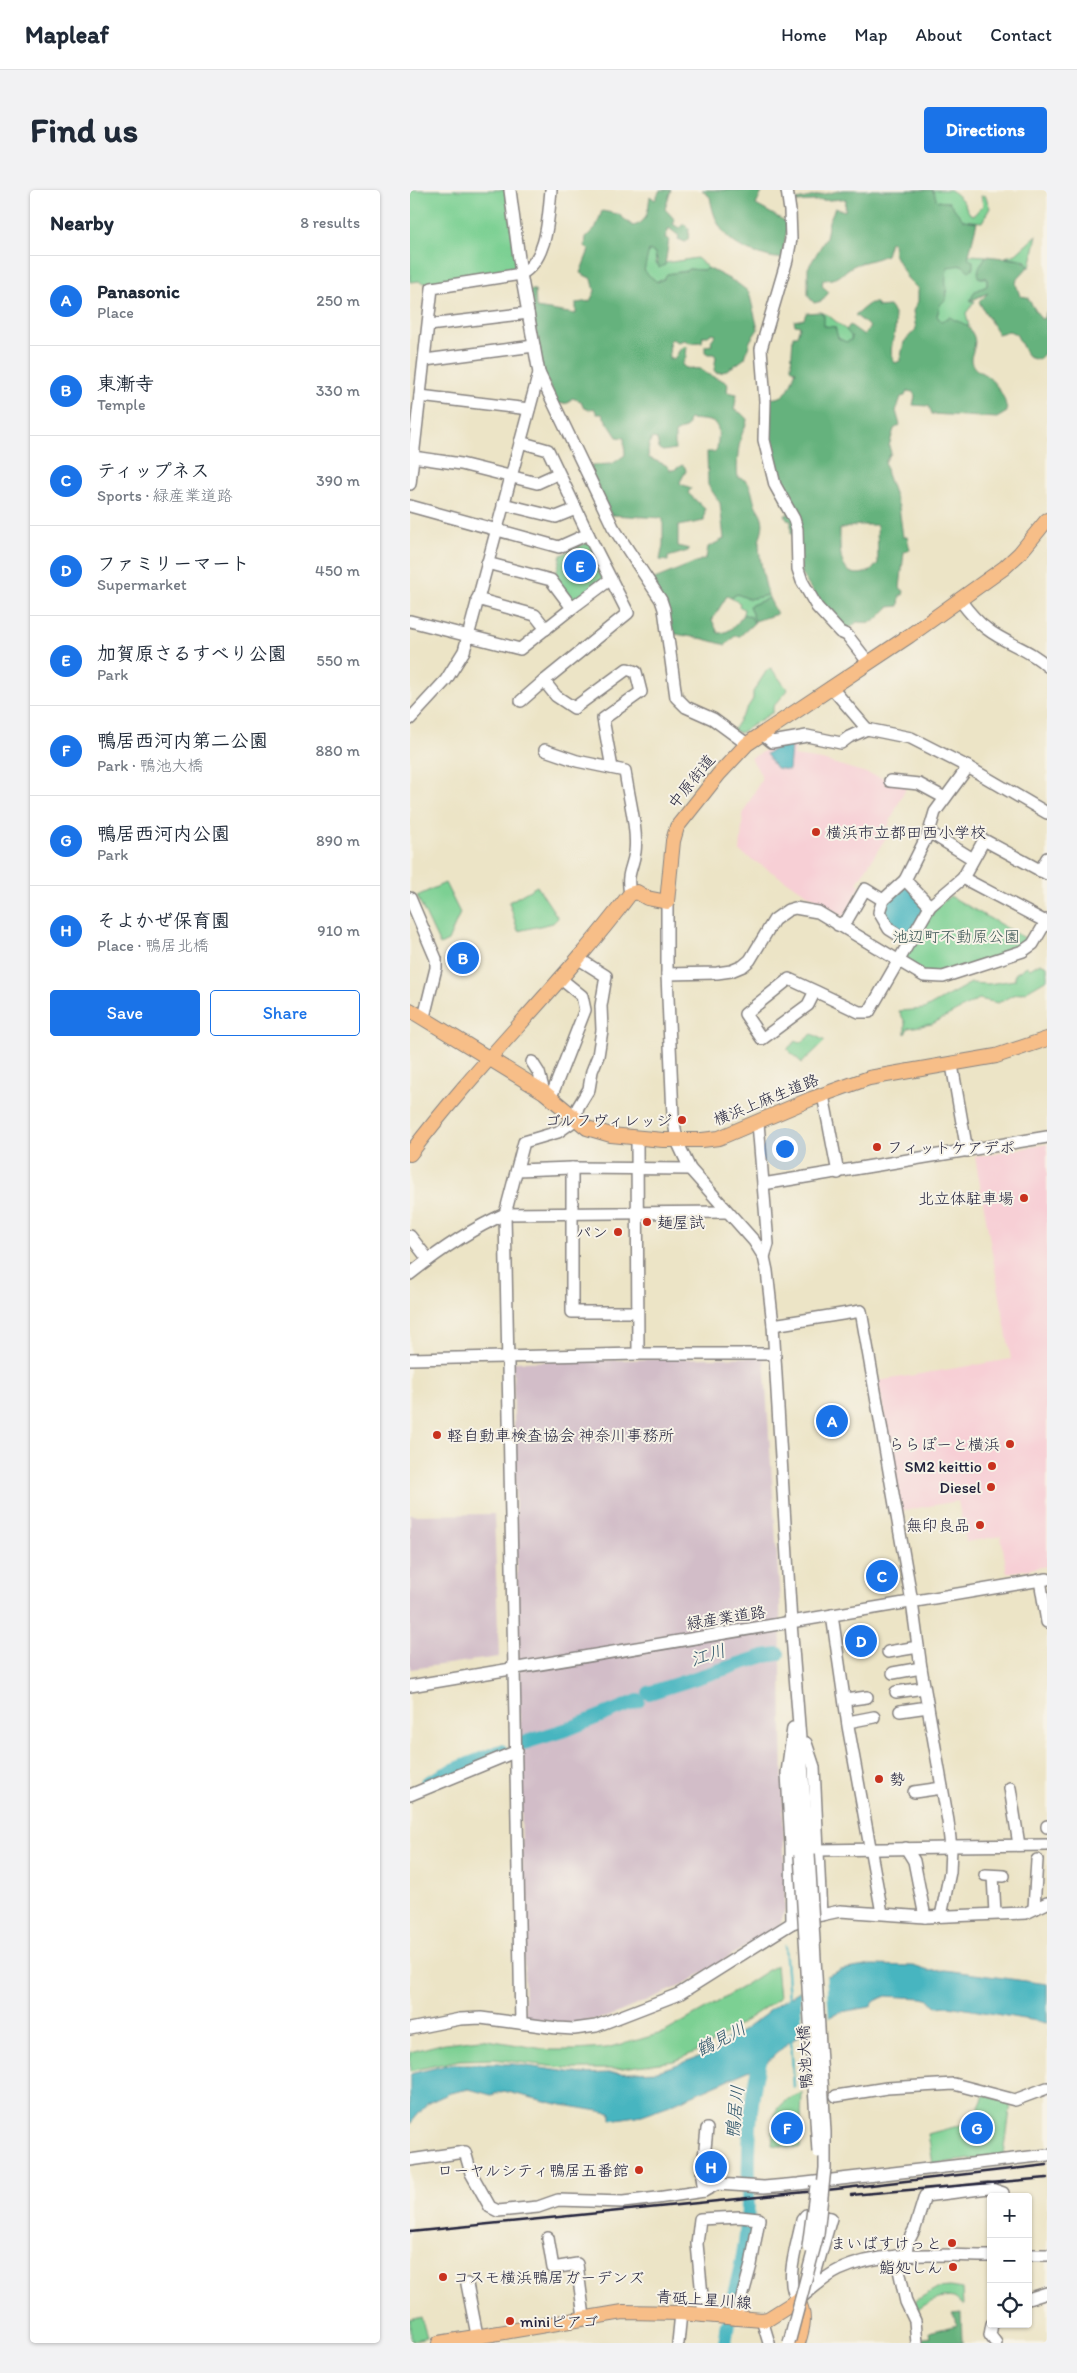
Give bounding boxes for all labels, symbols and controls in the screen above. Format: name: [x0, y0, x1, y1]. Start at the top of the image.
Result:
text: Mapleaf: [25, 20, 109, 49]
text: Home: [781, 24, 827, 46]
text: Map: [855, 24, 888, 46]
text: About: [916, 24, 962, 46]
text: Contact: [990, 24, 1052, 46]
button: Directions: [924, 107, 1047, 153]
text: Find us: [30, 109, 138, 151]
text: Nearby: [50, 210, 114, 235]
text: 8 results: [300, 213, 360, 232]
text: Panasonic: [97, 280, 180, 303]
text: A: [61, 291, 71, 310]
text: 250 m: [316, 291, 360, 310]
text: Place: [97, 303, 134, 322]
text: 東漸寺: [97, 372, 154, 395]
text: B: [61, 381, 71, 400]
text: 330 m: [316, 381, 360, 400]
text: Temple: [97, 395, 146, 414]
text: ティップネス: [97, 459, 209, 482]
text: C: [61, 471, 71, 490]
text: 390 m: [316, 471, 360, 490]
text: Sports · 緑産業道路: [97, 486, 233, 505]
pin: E: [564, 547, 596, 585]
text: ファミリーマート: [97, 552, 250, 575]
text: D: [61, 561, 71, 580]
text: 450 m: [315, 561, 360, 580]
text: Supermarket: [97, 575, 187, 594]
text: 加賀原さるすべり公園: [97, 642, 287, 665]
text: E: [62, 651, 70, 670]
text: 550 m: [316, 651, 360, 670]
text: Park: [97, 665, 128, 684]
text: 鴨居西河内第二公園: [97, 729, 268, 752]
text: F: [62, 741, 70, 760]
text: 880 m: [316, 741, 360, 760]
street label: 中原街道: [664, 750, 719, 812]
text: Park · 鴨池大橋: [97, 756, 204, 775]
text: 鴨居西河内公園: [97, 822, 230, 845]
place label: 横浜市立都田西小学校: [826, 823, 986, 842]
marker: 横浜市立都田西小学校: [810, 826, 822, 838]
text: G: [60, 831, 72, 850]
text: 890 m: [316, 831, 360, 850]
text: Park: [97, 845, 128, 864]
text: そよかぜ保育園: [97, 909, 230, 932]
text: H: [60, 921, 72, 940]
text: 910 m: [317, 921, 360, 940]
park label: 池辺町不動原公園: [892, 927, 1020, 946]
text: Place · 鴨居北橋: [97, 936, 209, 955]
pin: B: [447, 939, 479, 977]
button: Save: [50, 990, 200, 1036]
button: Share: [210, 990, 360, 1036]
street label: 横浜上麻生道路: [711, 1070, 822, 1129]
place label: ゴルフヴィレッジ: [545, 1111, 672, 1130]
marker: ゴルフヴィレッジ: [676, 1114, 688, 1126]
your location: [772, 1136, 798, 1162]
place label: フィットケアデポ: [887, 1138, 1015, 1157]
marker: フィットケアデポ: [871, 1141, 883, 1153]
place label: 北立体駐車場: [918, 1189, 1014, 1208]
marker: 北立体駐車場: [1018, 1192, 1030, 1204]
place label: 麺屋試: [657, 1213, 705, 1232]
marker: 麺屋試: [641, 1216, 653, 1228]
place label: パン: [576, 1223, 608, 1242]
marker: パン: [612, 1226, 624, 1238]
pin: A: [816, 1402, 848, 1440]
place label: 軽自動車検査協会 神奈川事務所: [447, 1426, 675, 1445]
marker: 軽自動車検査協会 神奈川事務所: [431, 1429, 443, 1441]
place label: ららぽーと横浜: [889, 1435, 1000, 1454]
marker: ららぽーと横浜: [1004, 1438, 1016, 1450]
place label: SM2 keittio: [905, 1457, 982, 1476]
marker: SM2 keittio: [986, 1460, 998, 1472]
place label: Diesel: [939, 1478, 981, 1497]
marker: Diesel: [985, 1481, 997, 1493]
place label: 無印良品: [906, 1516, 970, 1535]
marker: 無印良品: [974, 1519, 986, 1531]
pin: C: [866, 1557, 898, 1595]
street label: 緑産業道路: [685, 1602, 767, 1633]
pin: D: [845, 1622, 877, 1660]
water label: 江川: [688, 1639, 728, 1671]
place label: 勢: [889, 1770, 905, 1789]
marker: 勢: [873, 1773, 885, 1785]
water label: 鶴見川: [692, 2017, 750, 2061]
street label: 鴨池大橋: [793, 2025, 816, 2089]
water label: 鴨居川: [721, 2084, 749, 2140]
pin: F: [771, 2109, 803, 2147]
pin: G: [961, 2109, 993, 2147]
pin: H: [695, 2148, 727, 2186]
place label: ローヤルシティ鴨居五番館: [437, 2161, 629, 2180]
marker: ローヤルシティ鴨居五番館: [633, 2164, 645, 2176]
map controls: [987, 2193, 1032, 2328]
button: +: [987, 2193, 1032, 2238]
place label: まいばすけっと: [830, 2234, 942, 2253]
marker: まいばすけっと: [946, 2237, 958, 2249]
button: −: [987, 2238, 1032, 2283]
place label: 鮨処しん: [879, 2258, 943, 2277]
marker: 鮨処しん: [947, 2261, 959, 2273]
place label: コスモ横浜鴨居ガーデンズ: [453, 2268, 644, 2287]
marker: コスモ横浜鴨居ガーデンズ: [437, 2271, 449, 2283]
button: locate: [987, 2283, 1032, 2328]
street label: 青砥上星川線: [655, 2287, 753, 2312]
place label: miniピアゴ: [520, 2312, 598, 2331]
marker: miniピアゴ: [504, 2315, 516, 2327]

